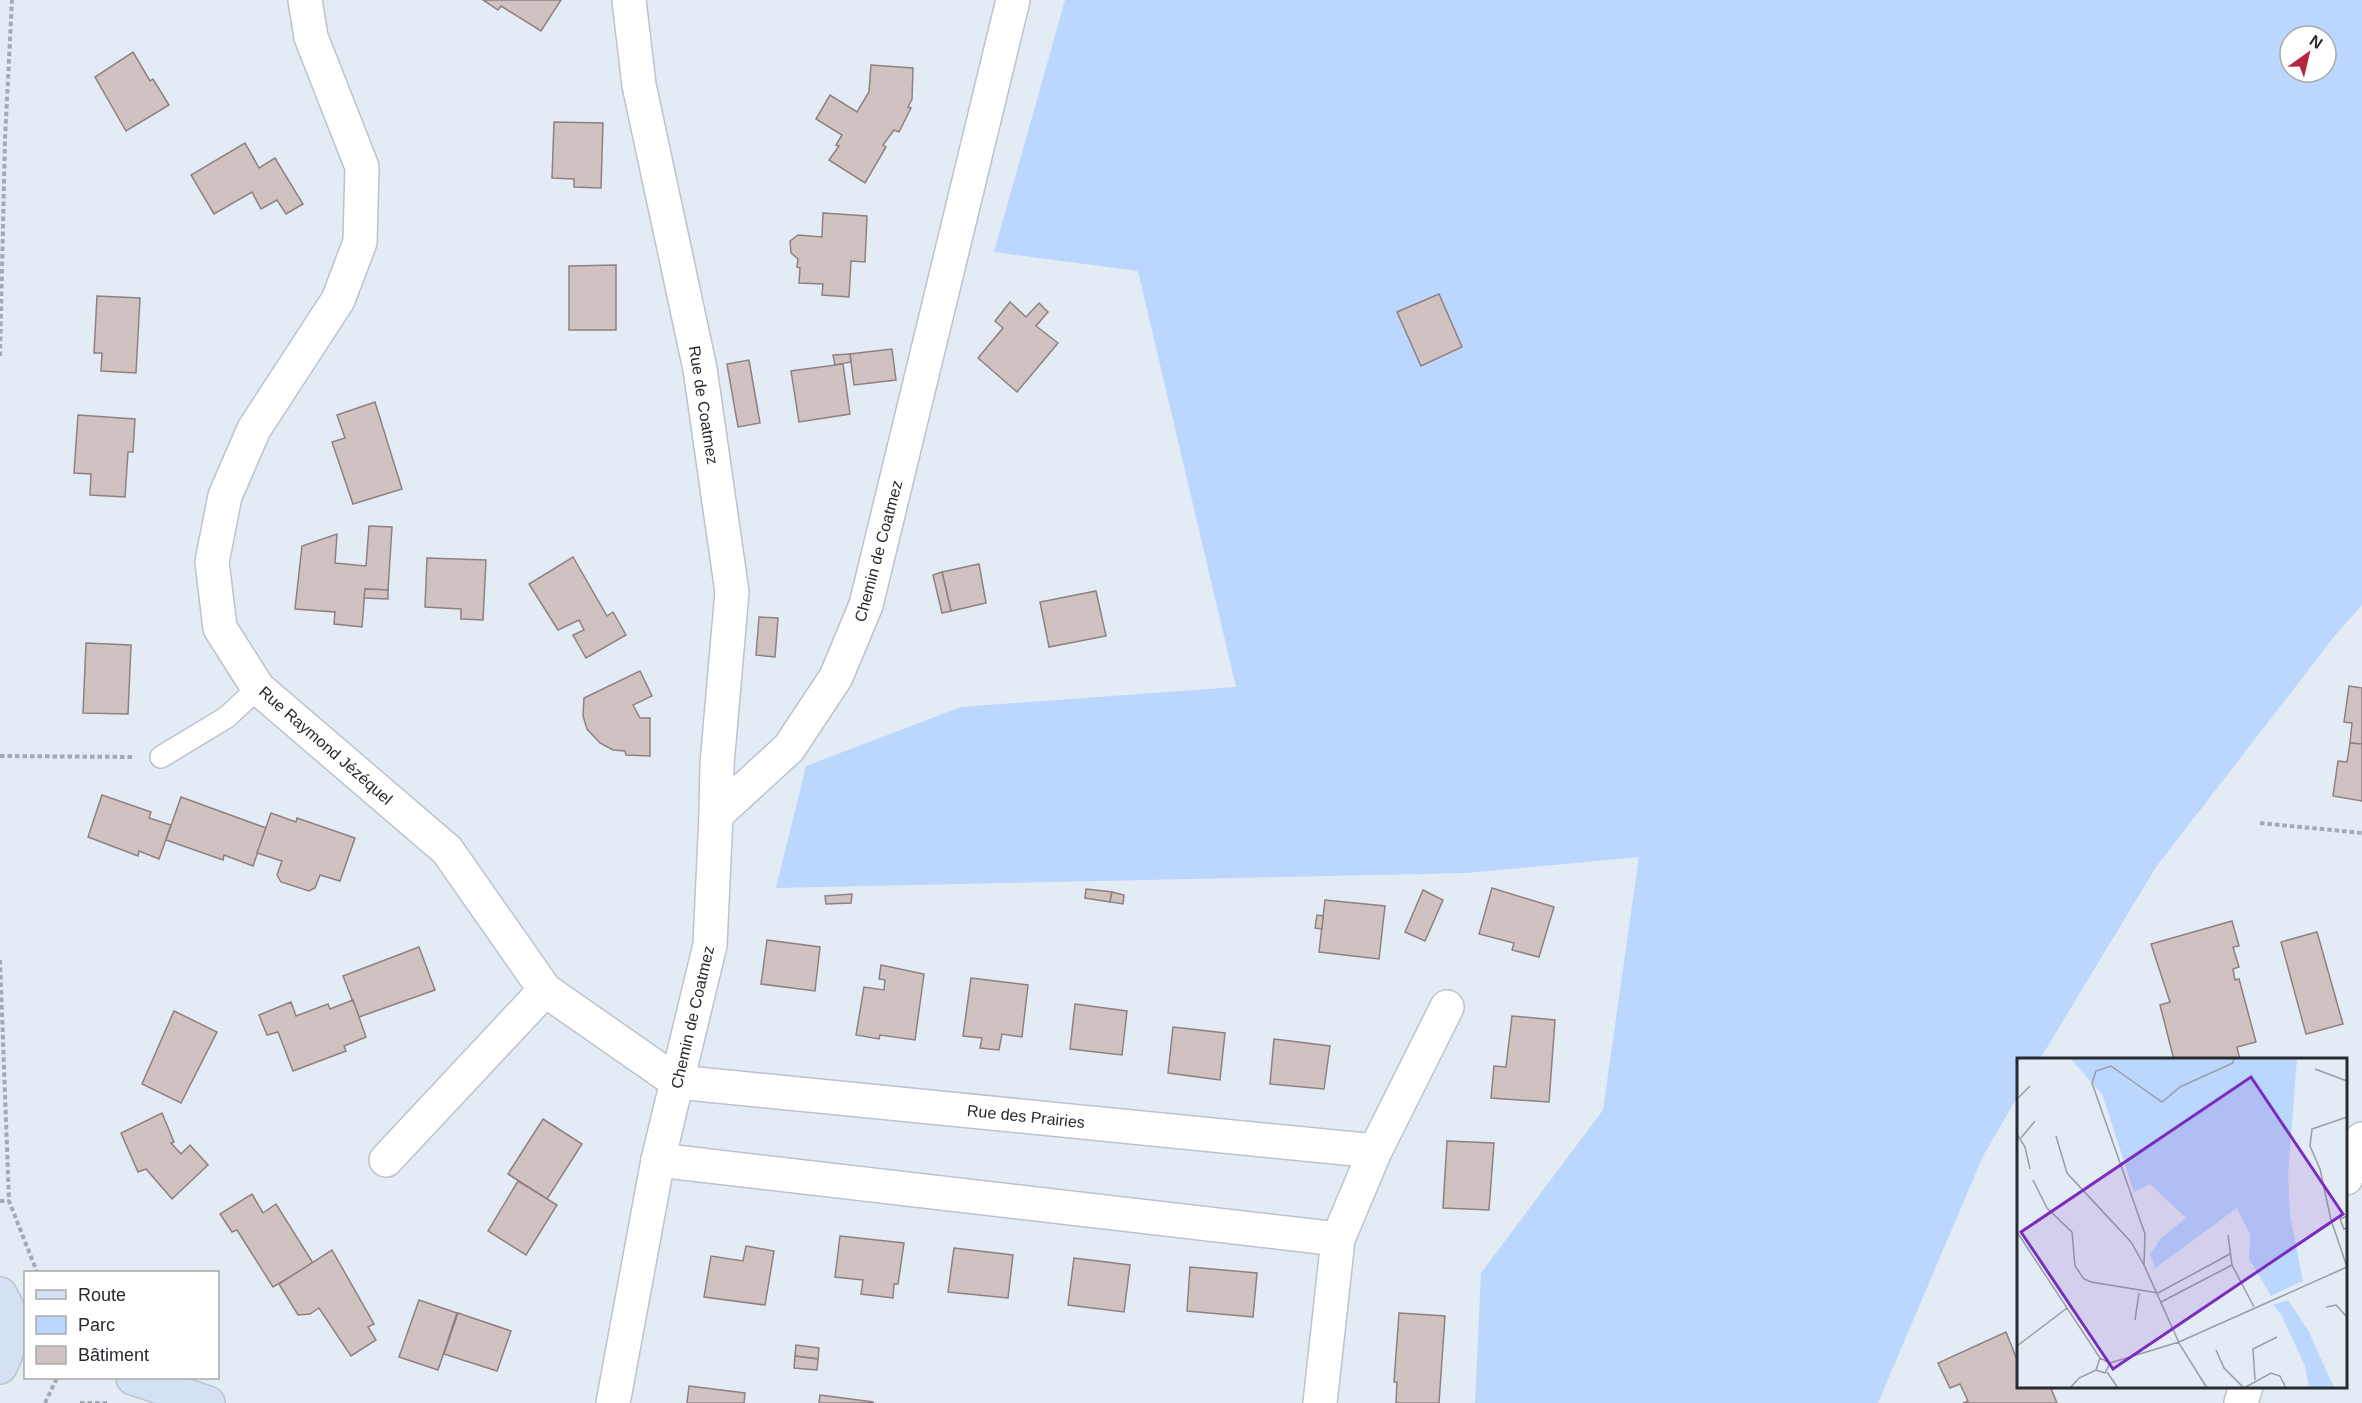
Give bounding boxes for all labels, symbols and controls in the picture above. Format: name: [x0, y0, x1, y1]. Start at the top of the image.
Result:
north arrow: [2278, 24, 2338, 84]
text: N: [2307, 32, 2326, 52]
street label: Rue de Coatmez: [686, 344, 721, 466]
street label: Chemin de Coatmez: [851, 478, 906, 624]
street label: Rue Raymond Jézéquel: [256, 683, 396, 808]
street label: Chemin de Coatmez: [668, 944, 717, 1090]
inset map: [2017, 1058, 2347, 1388]
street label: Rue des Prairies: [966, 1102, 1086, 1131]
legend: [24, 1271, 219, 1379]
text: Route: [78, 1285, 126, 1305]
text: Parc: [78, 1315, 115, 1335]
text: Bâtiment: [78, 1345, 149, 1365]

